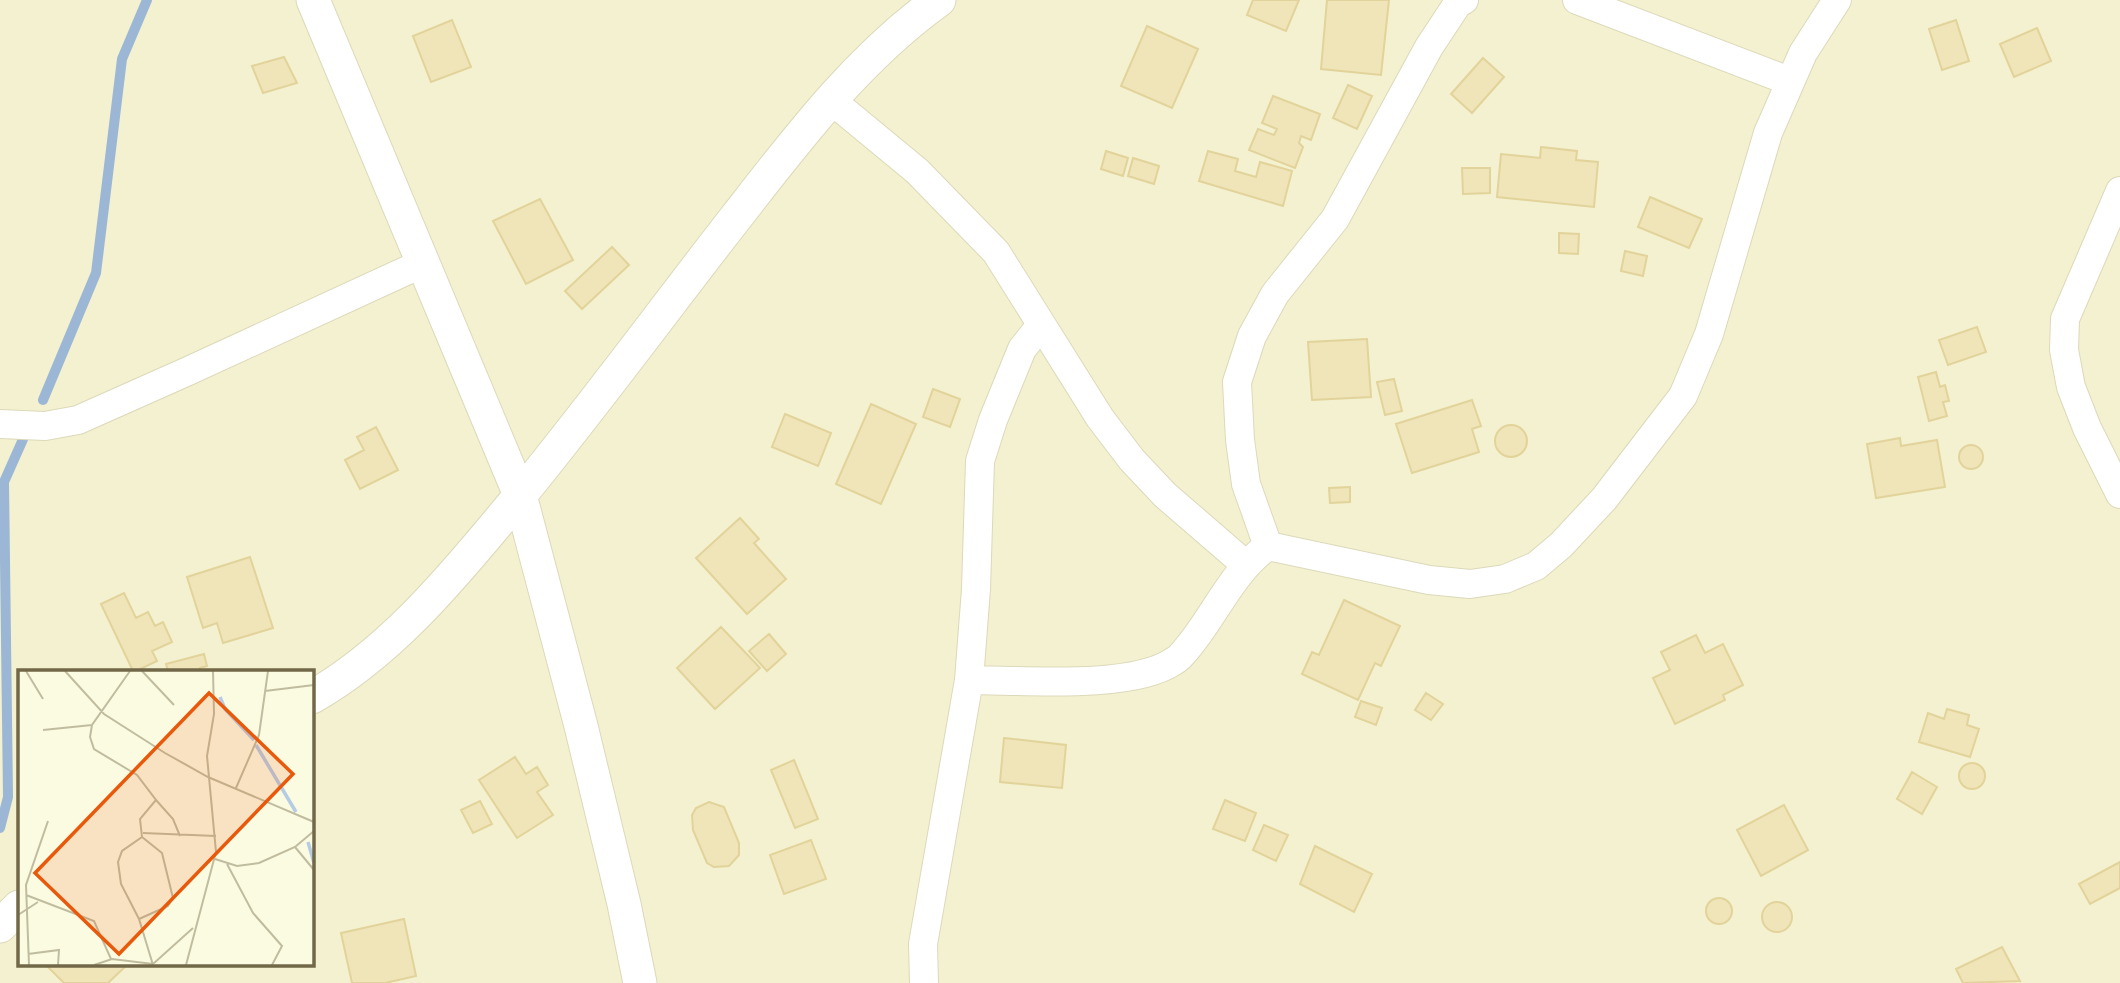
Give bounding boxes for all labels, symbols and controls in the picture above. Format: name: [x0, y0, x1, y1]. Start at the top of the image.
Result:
inset map: [18, 670, 313, 965]

